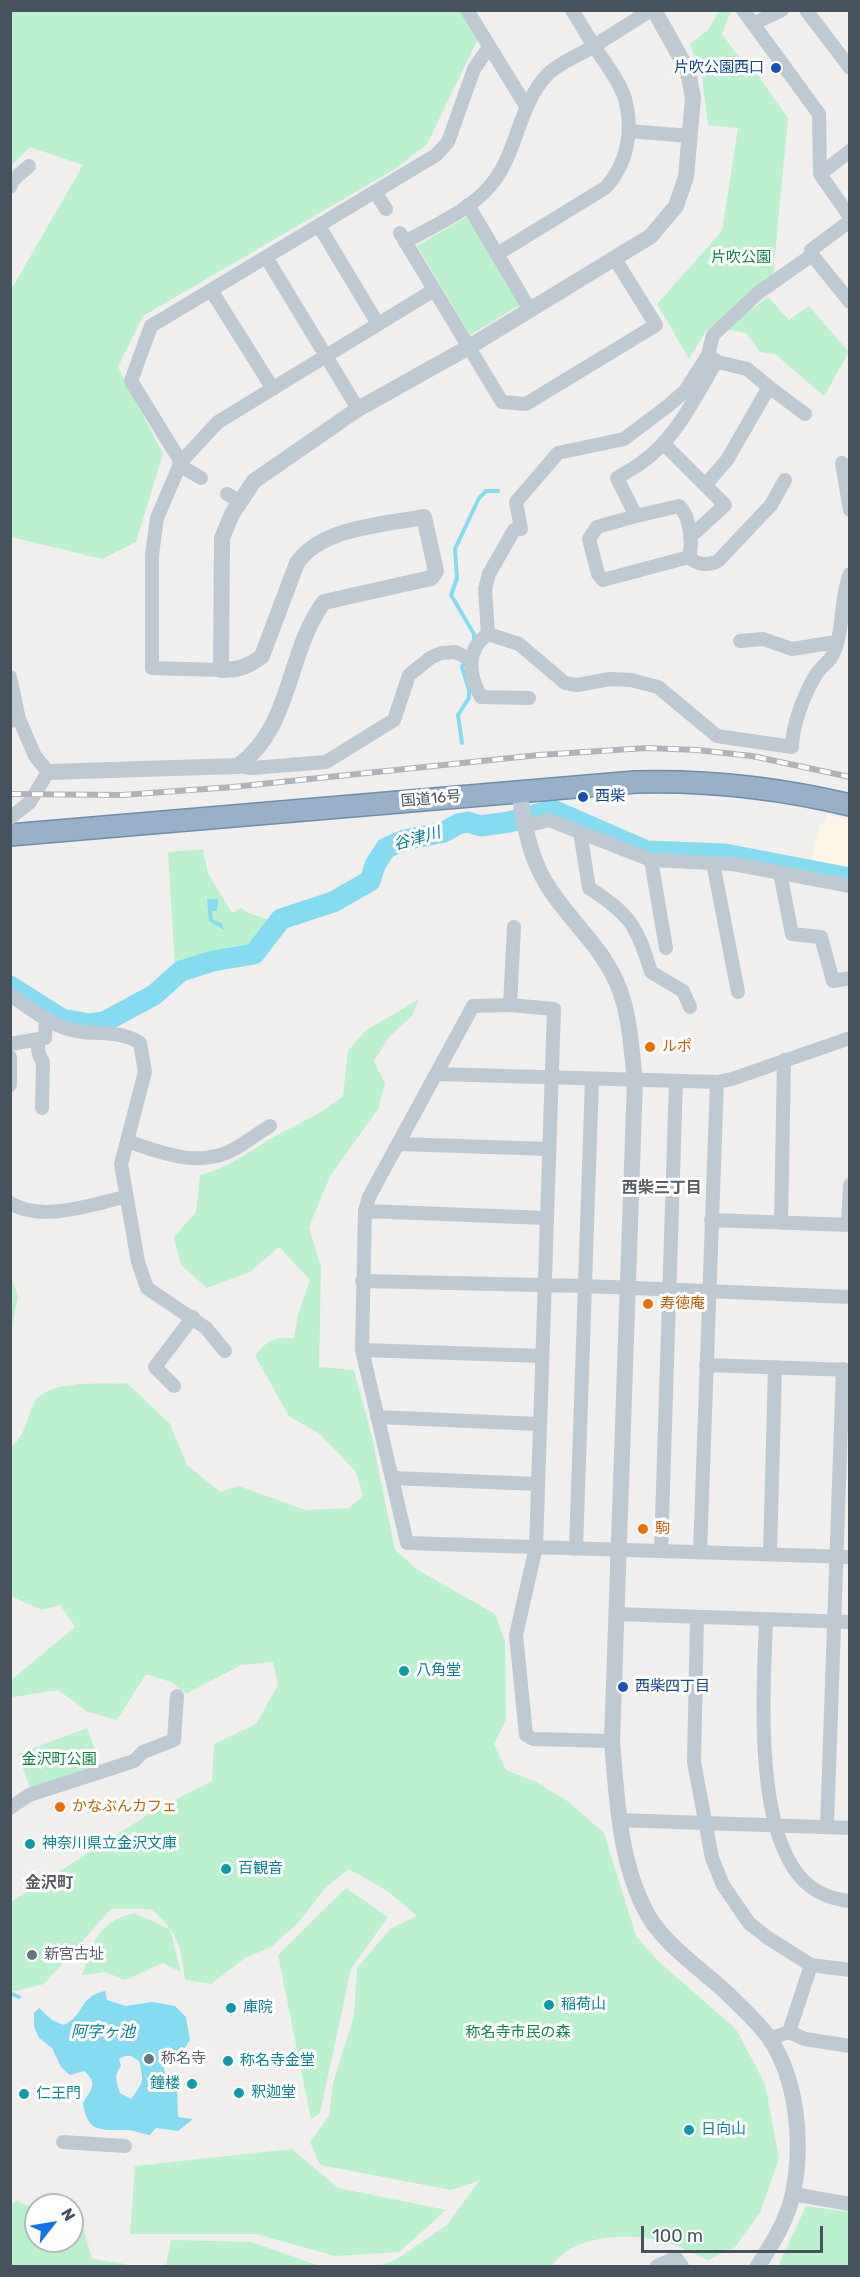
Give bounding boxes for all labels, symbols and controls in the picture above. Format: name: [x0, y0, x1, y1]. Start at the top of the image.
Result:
place label: 片吹公園西口: [674, 59, 764, 77]
marker: 片吹公園西口: [769, 61, 783, 75]
park label: 片吹公園: [711, 249, 771, 267]
street label: 国道16号: [400, 787, 462, 811]
place label: 西柴: [595, 788, 625, 806]
marker: 西柴: [576, 790, 590, 804]
water label: 谷津川: [391, 823, 443, 855]
place label: ルポ: [662, 1038, 692, 1056]
marker: ルポ: [643, 1040, 657, 1054]
district label: 西柴三丁目: [622, 1178, 702, 1198]
place label: 寿徳庵: [660, 1295, 705, 1313]
marker: 寿徳庵: [641, 1297, 655, 1311]
place label: 駒: [655, 1520, 670, 1538]
marker: 駒: [636, 1522, 650, 1536]
place label: 八角堂: [416, 1662, 461, 1680]
marker: 八角堂: [397, 1664, 411, 1678]
place label: 西柴四丁目: [635, 1678, 710, 1696]
marker: 西柴四丁目: [616, 1680, 630, 1694]
park label: 金沢町公園: [22, 1751, 96, 1769]
place label: かなぶんカフェ: [72, 1798, 177, 1816]
marker: かなぶんカフェ: [53, 1800, 67, 1814]
place label: 神奈川県立金沢文庫: [42, 1835, 177, 1853]
marker: 神奈川県立金沢文庫: [23, 1837, 37, 1851]
place label: 百観音: [238, 1860, 283, 1878]
marker: 百観音: [219, 1862, 233, 1876]
district label: 金沢町: [25, 1873, 73, 1893]
place label: 新宮古址: [44, 1946, 104, 1964]
marker: 新宮古址: [25, 1948, 39, 1962]
place label: 稲荷山: [561, 1996, 606, 2014]
marker: 稲荷山: [542, 1998, 556, 2012]
place label: 庫院: [243, 1999, 273, 2017]
marker: 庫院: [224, 2001, 238, 2015]
water label: 阿字ヶ池: [71, 2022, 135, 2042]
park label: 称名寺市民の森: [466, 2024, 570, 2042]
place label: 称名寺: [161, 2050, 206, 2068]
marker: 称名寺: [142, 2052, 156, 2066]
place label: 称名寺金堂: [240, 2052, 315, 2070]
marker: 称名寺金堂: [221, 2054, 235, 2068]
place label: 鐘楼: [150, 2075, 180, 2093]
marker: 鐘楼: [185, 2077, 199, 2091]
place label: 釈迦堂: [251, 2084, 296, 2102]
place label: 仁王門: [36, 2085, 81, 2103]
marker: 釈迦堂: [232, 2086, 246, 2100]
marker: 仁王門: [17, 2087, 31, 2101]
place label: 日向山: [701, 2121, 746, 2139]
marker: 日向山: [682, 2123, 696, 2137]
north arrow: [24, 2193, 84, 2253]
text: N: [57, 2205, 79, 2224]
scale bar: [644, 2214, 826, 2252]
text: 100 m: [652, 2225, 703, 2247]

